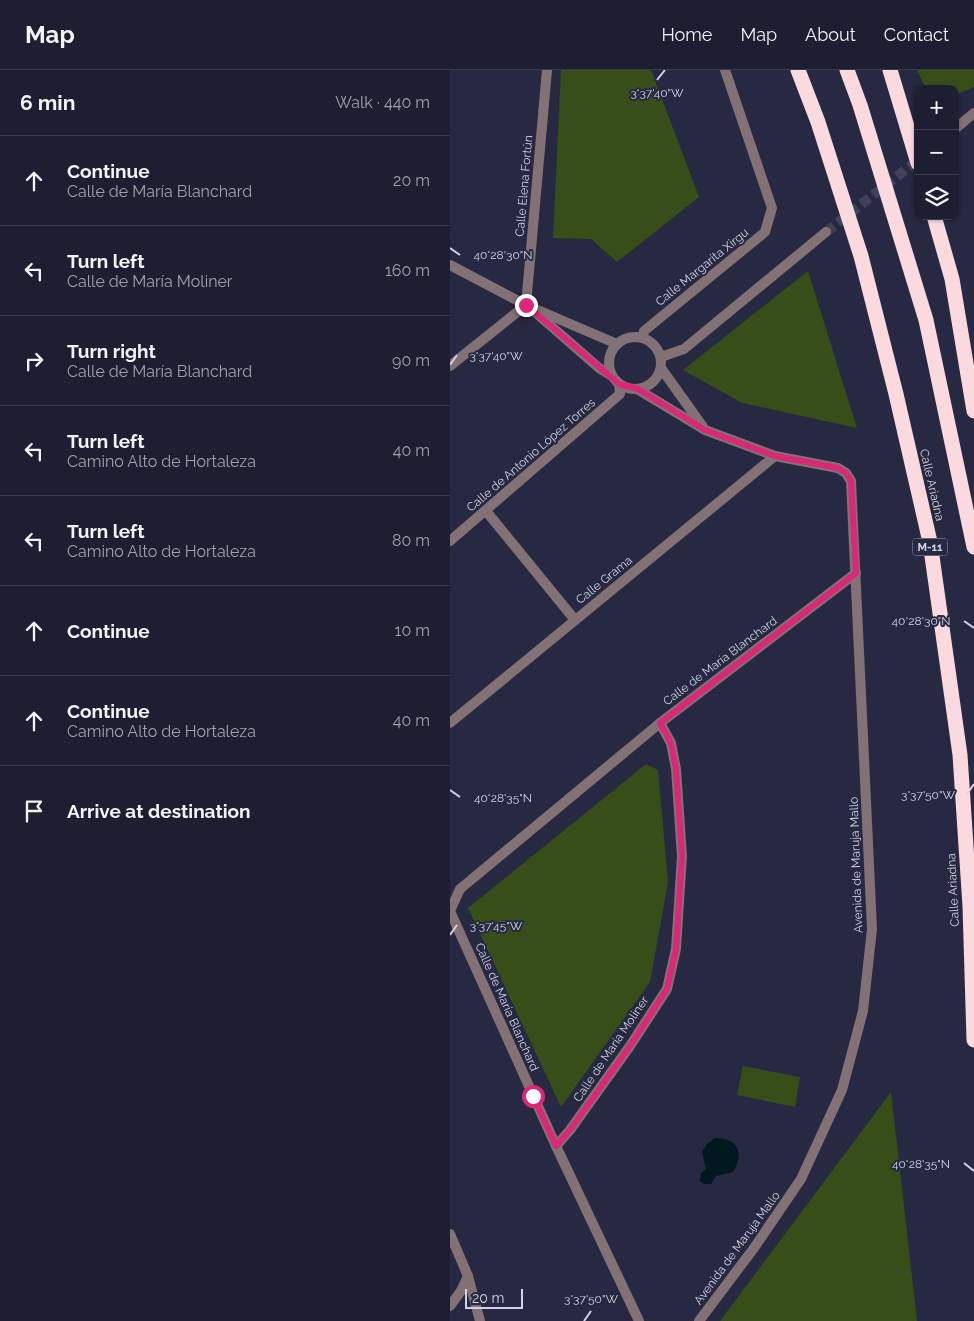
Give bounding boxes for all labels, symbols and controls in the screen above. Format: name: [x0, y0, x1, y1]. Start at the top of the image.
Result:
text: Map: [25, 20, 75, 49]
text: Home: [661, 24, 712, 45]
text: Map: [740, 24, 777, 45]
text: About: [805, 24, 856, 45]
text: Contact: [884, 24, 949, 45]
map controls: [914, 85, 959, 220]
button: +: [914, 85, 959, 130]
text: 3°37'40"W: [630, 86, 684, 100]
text: 6 min: [20, 90, 75, 115]
text: Walk · 440 m: [335, 93, 430, 112]
button: −: [914, 130, 959, 175]
street label: Calle Elena Fortún: [513, 135, 535, 237]
text: Continue: [67, 160, 150, 182]
icon: ahead: [20, 167, 48, 195]
text: 20 m: [393, 171, 430, 190]
button: layers: [914, 175, 959, 220]
text: Calle de María Blanchard: [67, 182, 252, 201]
street label: Calle Margarita Xirgu: [653, 225, 751, 309]
text: 40°28'30"N: [474, 248, 532, 262]
text: Turn left: [67, 250, 144, 272]
icon: left: [20, 257, 48, 285]
text: 160 m: [385, 261, 430, 280]
text: Calle de María Moliner: [67, 272, 232, 291]
route end: [515, 294, 538, 317]
text: Turn right: [67, 340, 156, 362]
icon: right: [20, 347, 48, 375]
text: 3°37'40"W: [469, 349, 523, 363]
text: 90 m: [392, 351, 430, 370]
text: Calle de María Blanchard: [67, 362, 252, 381]
street label: Calle de Antonio López Torres: [464, 395, 598, 515]
text: Turn left: [67, 430, 144, 452]
icon: left: [20, 437, 48, 465]
text: 40 m: [393, 441, 430, 460]
street label: Calle Ariadna: [917, 448, 947, 522]
text: Camino Alto de Hortaleza: [67, 452, 256, 471]
text: Turn left: [67, 520, 144, 542]
icon: left: [20, 527, 48, 555]
text: 80 m: [392, 531, 430, 550]
road number: M-11: [912, 538, 948, 556]
text: Camino Alto de Hortaleza: [67, 542, 256, 561]
street label: Calle Grama: [573, 553, 635, 607]
street label: Calle de María Blanchard: [660, 614, 780, 708]
text: 40°28'30"N: [892, 614, 950, 628]
icon: ahead: [20, 617, 48, 645]
text: Continue: [67, 620, 150, 642]
text: 10 m: [395, 621, 430, 640]
text: Continue: [67, 700, 150, 722]
icon: ahead: [20, 707, 48, 735]
text: 40 m: [393, 711, 430, 730]
text: Camino Alto de Hortaleza: [67, 722, 256, 741]
text: 3°37'50"W: [901, 788, 955, 802]
text: 40°28'35"N: [474, 791, 532, 805]
icon: arrive: [20, 797, 48, 825]
street label: Avenida de Maruja Mallo: [847, 797, 865, 933]
text: Arrive at destination: [67, 800, 251, 822]
street label: Calle Ariadna: [944, 853, 962, 927]
text: 3°37'45"W: [470, 919, 523, 933]
street label: Calle de María Blanchard: [472, 941, 542, 1073]
street label: Calle de María Moliner: [570, 993, 652, 1104]
route start: [522, 1085, 545, 1108]
text: 40°28'35"N: [892, 1157, 950, 1171]
street label: Avenida de Maruja Mallo: [691, 1189, 783, 1307]
scale bar: [465, 1286, 522, 1309]
text: 20 m: [472, 1290, 504, 1306]
text: 3°37'50"W: [564, 1292, 618, 1306]

